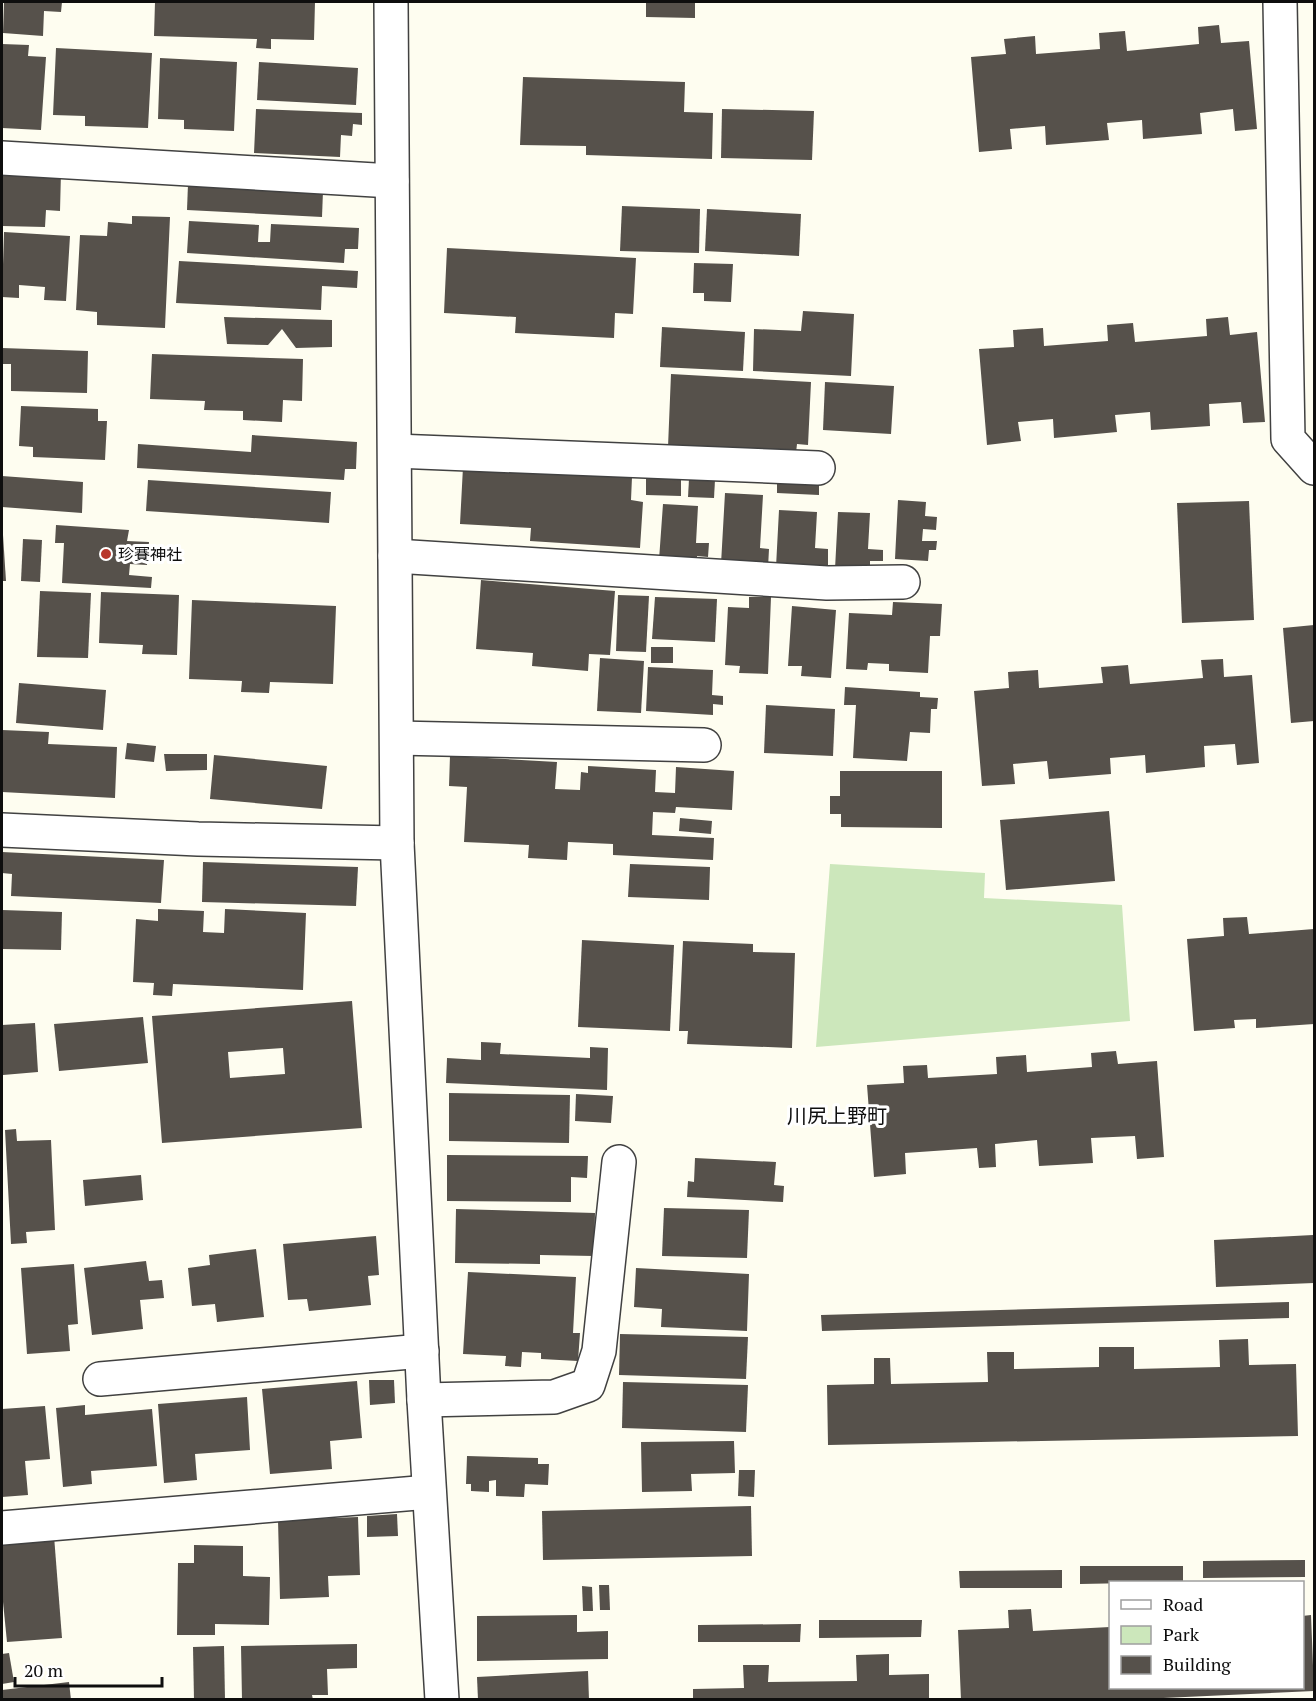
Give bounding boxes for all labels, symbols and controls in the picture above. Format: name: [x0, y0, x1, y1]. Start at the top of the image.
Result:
place label: 珍賽神社: [118, 543, 182, 565]
marker: 珍賽神社: [99, 547, 113, 561]
district label: 川尻上野町: [787, 1102, 887, 1129]
legend: [1109, 1581, 1304, 1689]
text: Road: [1163, 1592, 1203, 1616]
text: Park: [1163, 1622, 1200, 1646]
scale bar: [15, 1650, 162, 1688]
text: Building: [1163, 1652, 1231, 1676]
text: 20 m: [24, 1658, 64, 1682]

